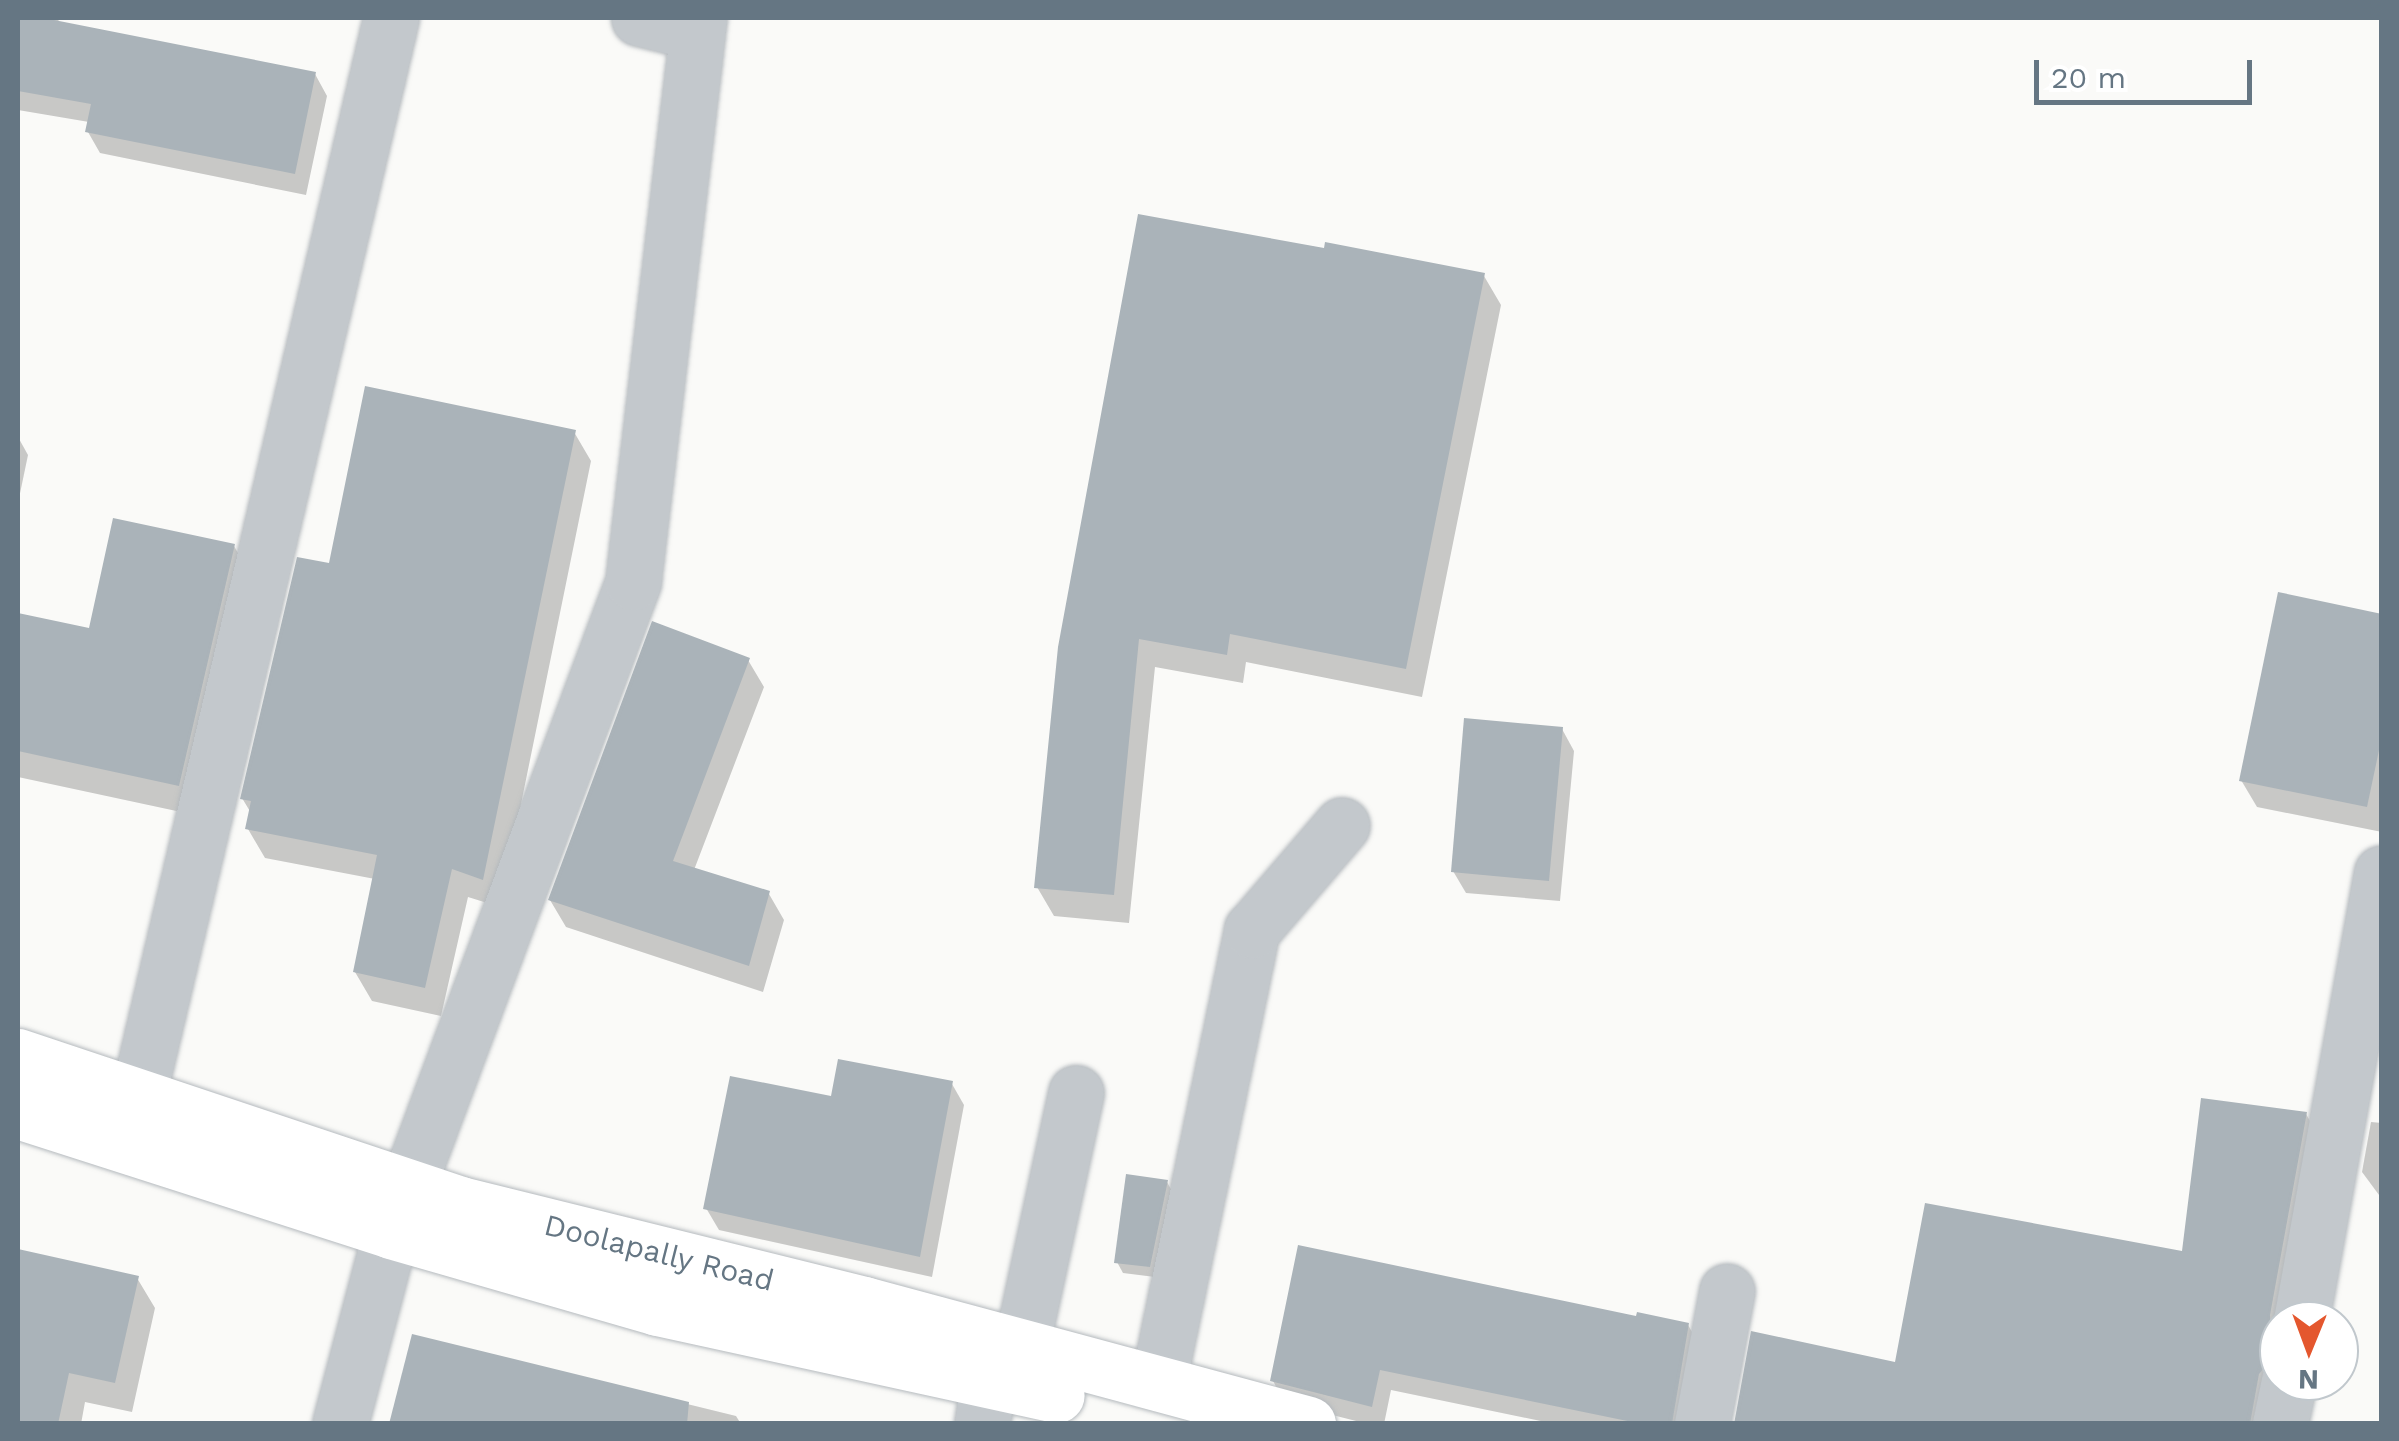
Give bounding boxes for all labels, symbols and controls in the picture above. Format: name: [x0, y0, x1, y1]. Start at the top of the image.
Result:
scale bar: [2039, 40, 2256, 102]
text: 20 m: [2051, 60, 2126, 95]
street label: Doolapally Road: [540, 1207, 778, 1299]
north arrow: [2259, 1301, 2359, 1401]
text: N: [2298, 1363, 2319, 1396]

